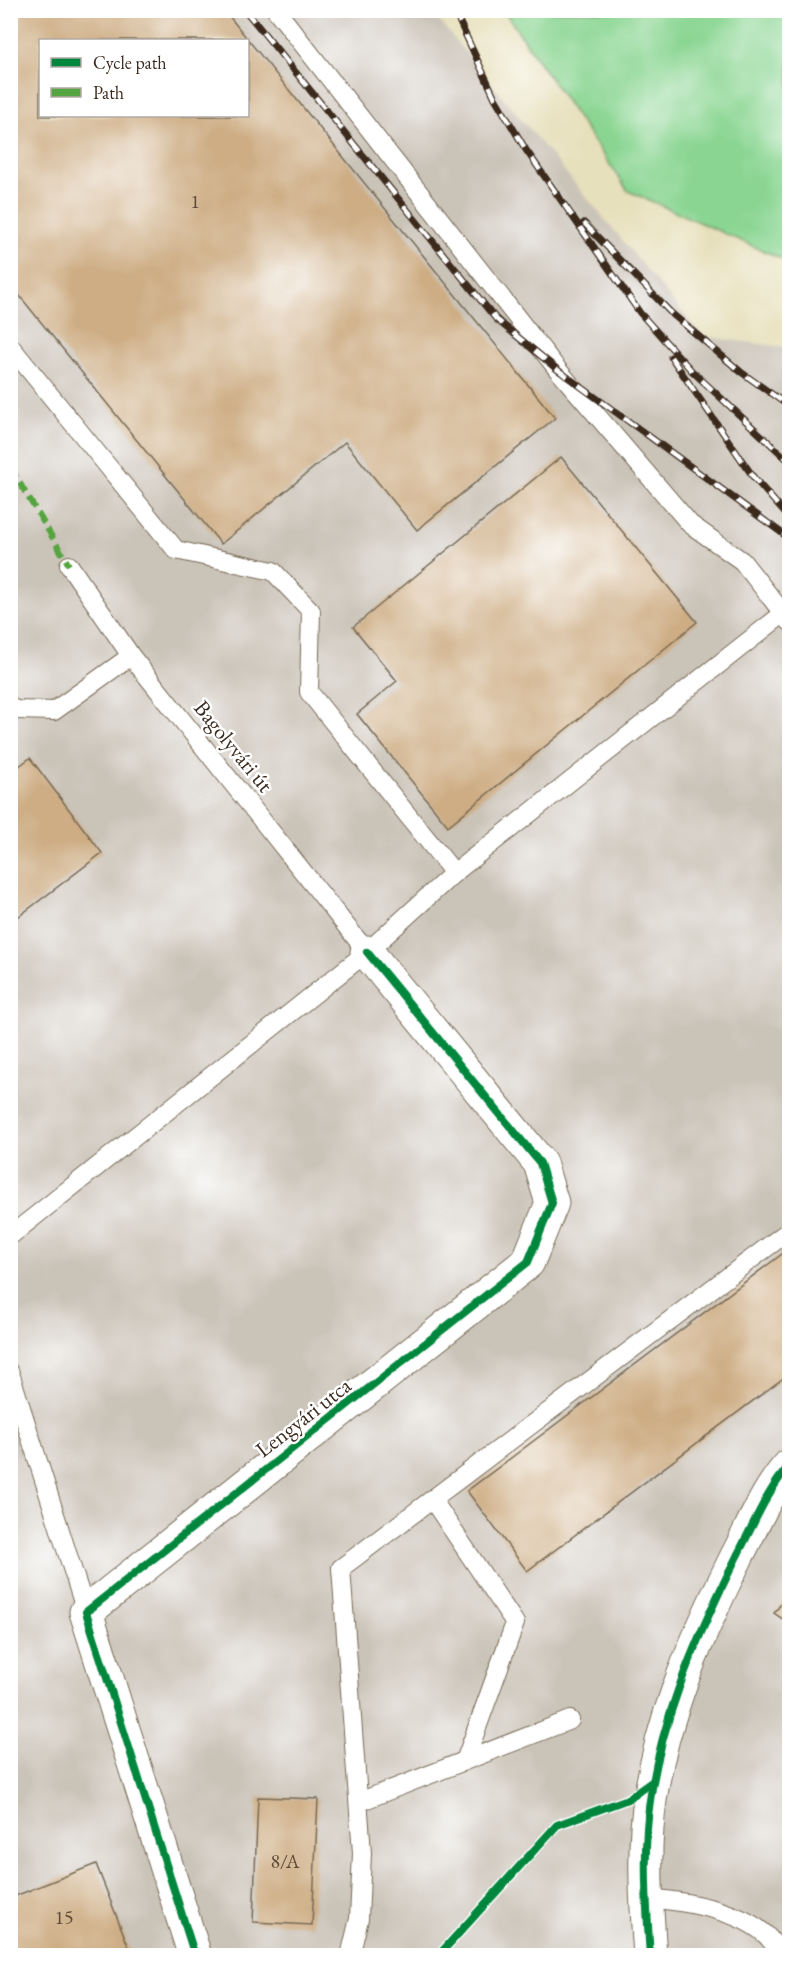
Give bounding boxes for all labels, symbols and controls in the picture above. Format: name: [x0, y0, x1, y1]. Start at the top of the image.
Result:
legend: [39, 39, 249, 117]
text: Cycle path: [93, 51, 167, 74]
text: Path: [93, 81, 124, 104]
house number: 1: [190, 188, 200, 214]
street label: Bagolyvári út: [188, 694, 280, 798]
street label: Lengyári utca: [250, 1371, 357, 1464]
house number: 8/A: [270, 1848, 300, 1874]
house number: 15: [54, 1904, 74, 1930]

